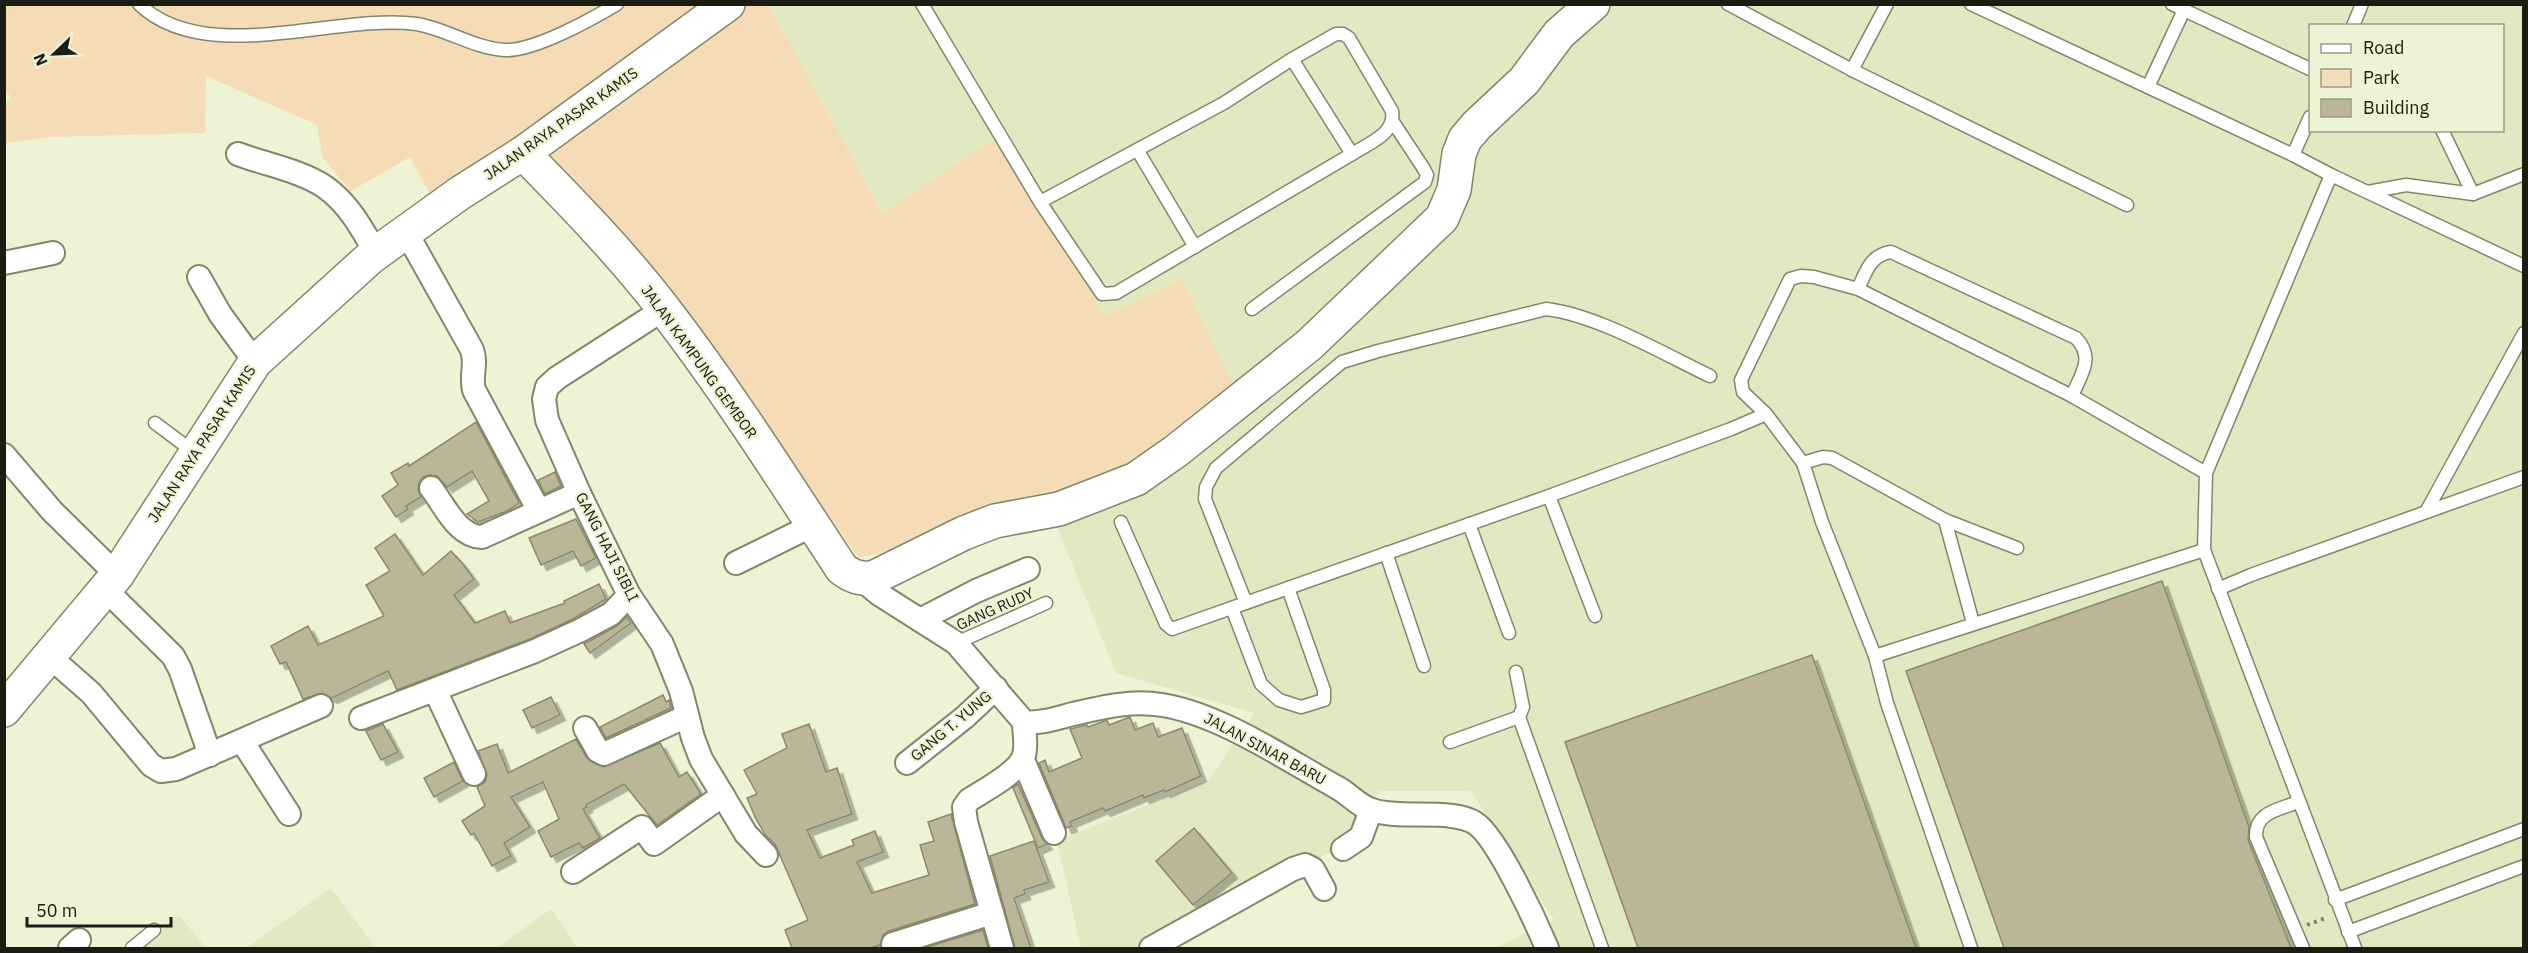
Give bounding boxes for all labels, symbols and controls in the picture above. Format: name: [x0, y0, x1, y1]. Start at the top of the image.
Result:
north arrow: [24, 24, 84, 84]
legend: [2309, 24, 2504, 132]
text: Road: [2363, 36, 2404, 59]
text: N: [29, 51, 52, 69]
street label: JALAN RAYA PASAR KAMIS: [480, 63, 641, 184]
text: Park: [2363, 66, 2400, 89]
text: Building: [2363, 96, 2430, 119]
street label: JALAN KAMPUNG GEMBOR: [637, 281, 762, 442]
street label: JALAN RAYA PASAR KAMIS: [144, 361, 260, 526]
street label: GANG HAJI SIBLI: [572, 489, 643, 605]
street label: GANG RUDY: [953, 583, 1037, 634]
street label: GANG T. YUNG: [906, 686, 995, 765]
street label: JALAN SINAR BARU: [1201, 708, 1330, 789]
scale bar: [27, 890, 171, 928]
text: 50 m: [36, 899, 78, 922]

